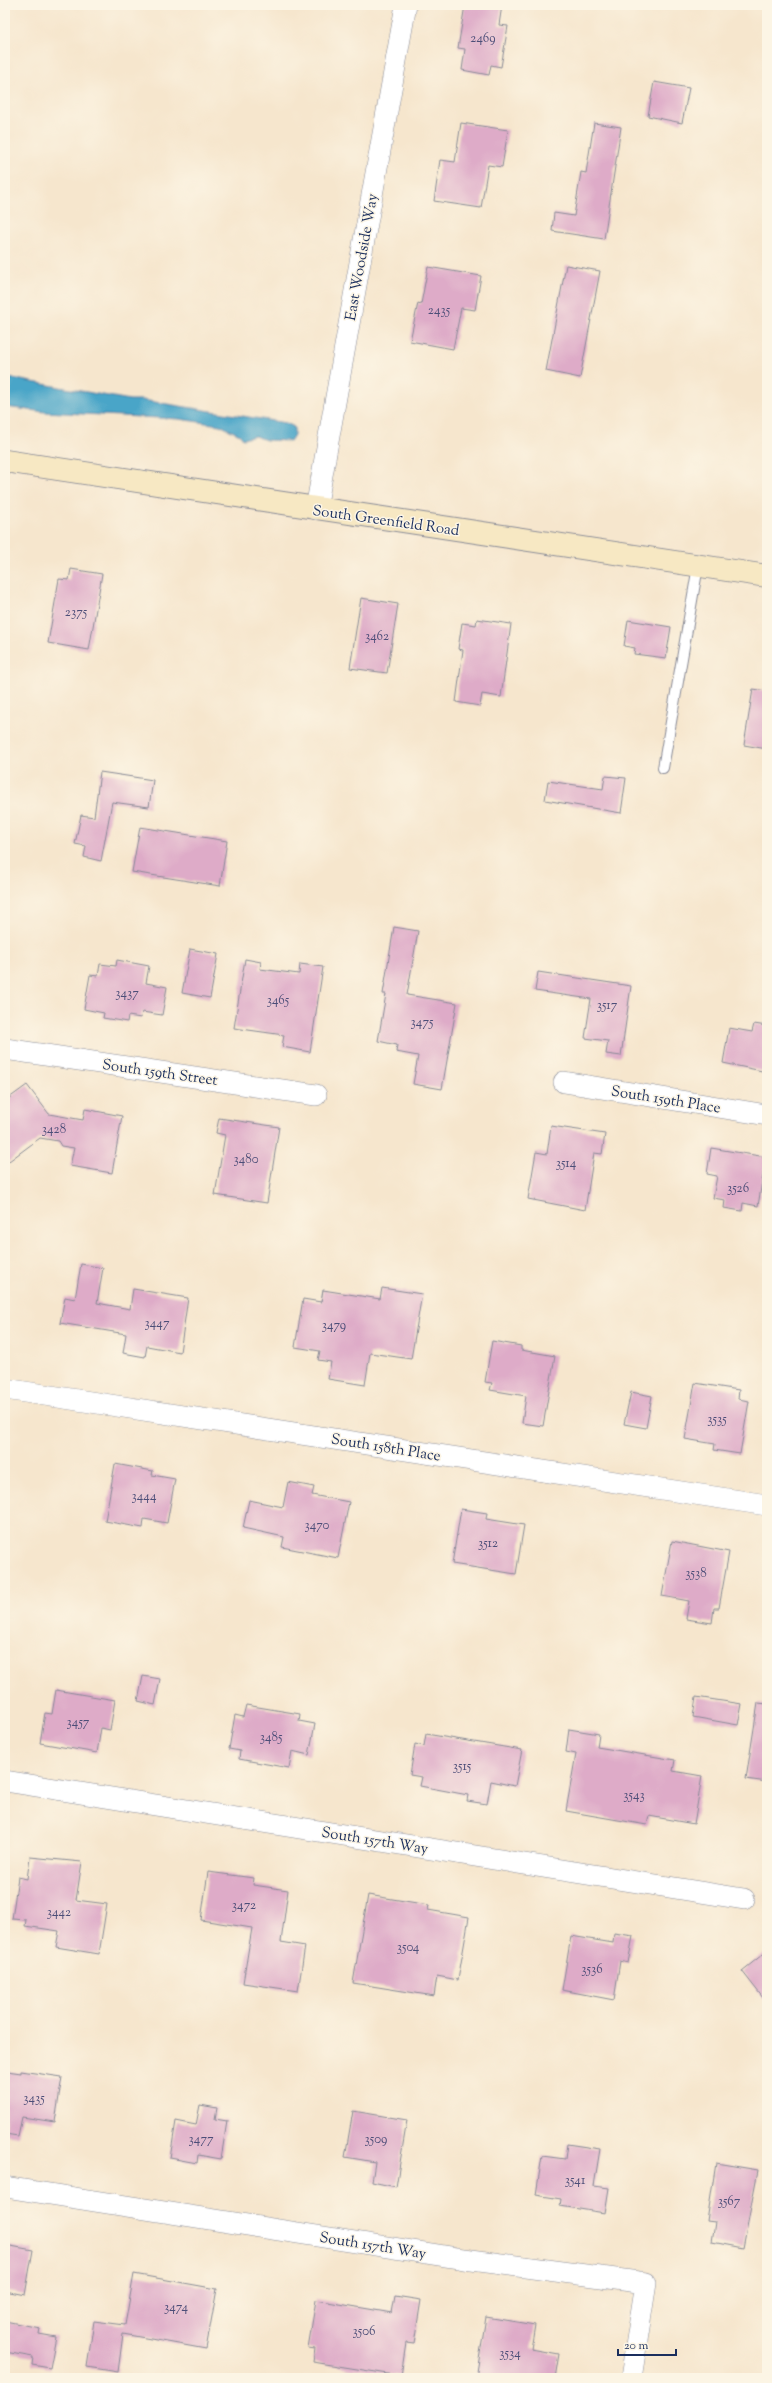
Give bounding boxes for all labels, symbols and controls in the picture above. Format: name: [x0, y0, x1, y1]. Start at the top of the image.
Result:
house number: 2469: [470, 30, 496, 48]
street label: East Woodside Way: [341, 191, 384, 323]
house number: 2435: [428, 302, 451, 320]
street label: South Greenfield Road: [311, 501, 461, 542]
house number: 2375: [65, 604, 88, 622]
house number: 3462: [365, 628, 389, 646]
house number: 3437: [115, 985, 139, 1003]
house number: 3465: [267, 992, 290, 1010]
house number: 3517: [597, 997, 618, 1015]
house number: 3475: [411, 1014, 434, 1032]
street label: South 159th Street: [101, 1055, 219, 1092]
street label: South 159th Place: [609, 1081, 722, 1120]
house number: 3428: [42, 1121, 66, 1139]
house number: 3480: [233, 1151, 259, 1169]
house number: 3514: [556, 1155, 577, 1173]
house number: 3526: [727, 1180, 749, 1198]
house number: 3447: [145, 1315, 170, 1333]
house number: 3479: [322, 1317, 346, 1335]
house number: 3535: [707, 1411, 727, 1429]
street label: South 158th Place: [329, 1429, 442, 1468]
house number: 3444: [132, 1488, 157, 1506]
house number: 3470: [305, 1517, 330, 1535]
house number: 3512: [478, 1535, 498, 1553]
house number: 3538: [685, 1565, 707, 1583]
house number: 3457: [67, 1714, 90, 1732]
house number: 3485: [260, 1729, 283, 1747]
house number: 3515: [453, 1758, 472, 1776]
house number: 3543: [623, 1787, 645, 1805]
street label: South 157th Way: [320, 1823, 430, 1860]
house number: 3472: [232, 1897, 256, 1915]
house number: 3442: [47, 1904, 71, 1922]
house number: 3504: [397, 1939, 420, 1957]
house number: 3536: [581, 1961, 603, 1979]
house number: 3435: [23, 2090, 45, 2108]
house number: 3477: [189, 2131, 214, 2149]
house number: 3509: [365, 2131, 387, 2149]
house number: 3541: [565, 2172, 586, 2190]
house number: 3567: [718, 2193, 741, 2211]
street label: South 157th Way: [318, 2228, 428, 2265]
house number: 3474: [164, 2299, 188, 2317]
house number: 3506: [352, 2323, 376, 2341]
scale bar: [618, 2331, 676, 2357]
text: 20 m: [624, 2337, 649, 2355]
house number: 3534: [499, 2345, 521, 2363]

